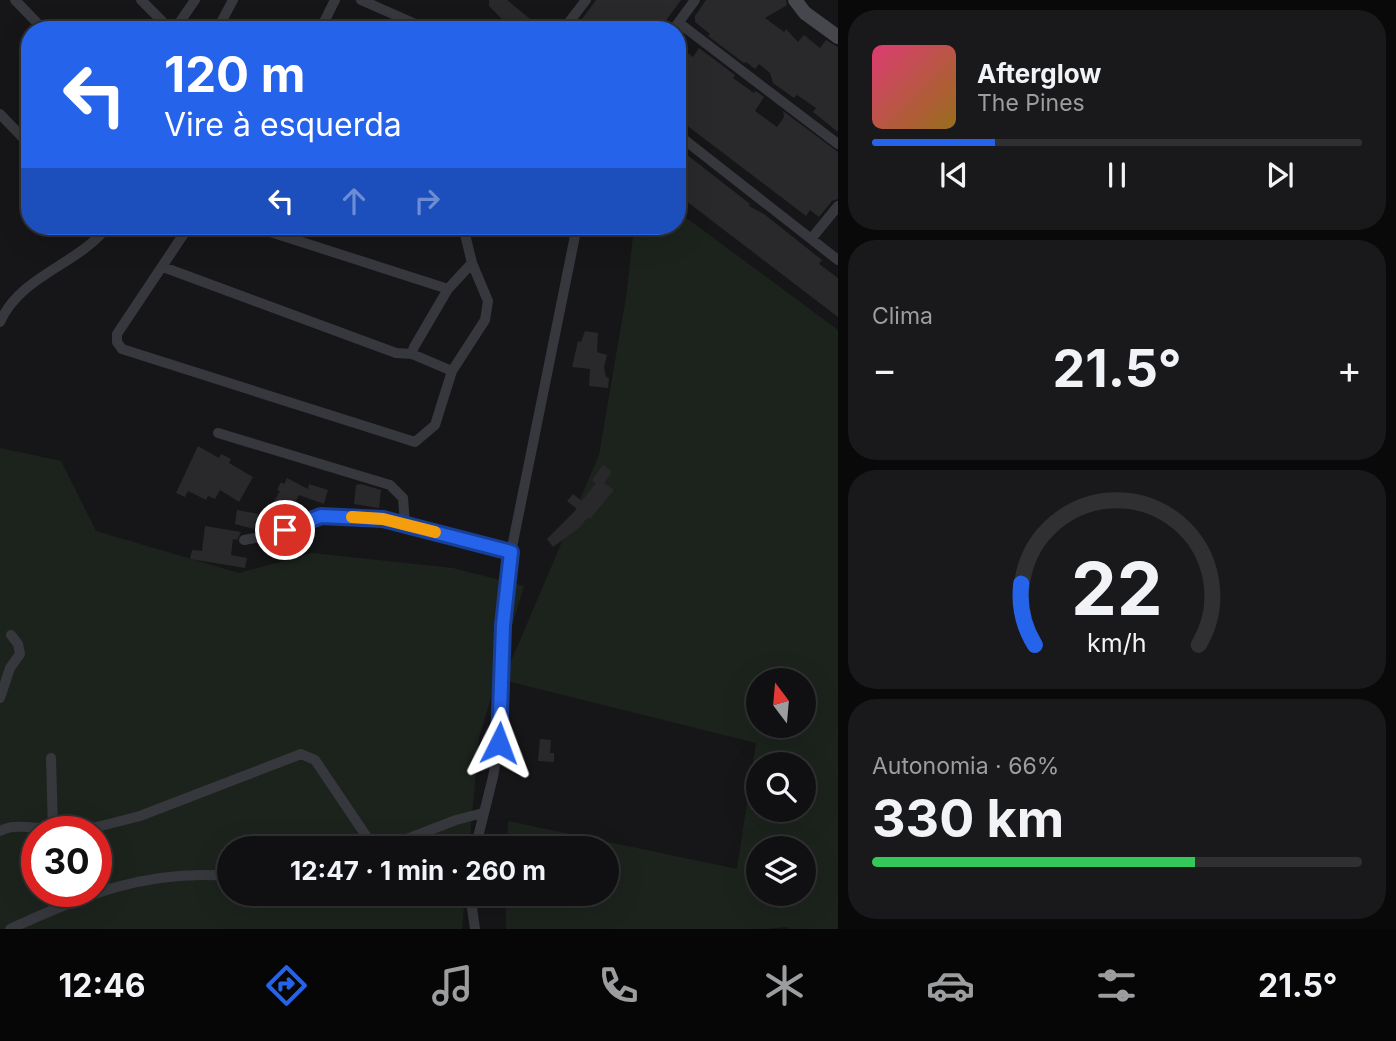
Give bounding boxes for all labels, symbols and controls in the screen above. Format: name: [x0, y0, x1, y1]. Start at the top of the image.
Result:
text: 120 m: [164, 45, 305, 104]
icon: left: [49, 49, 140, 140]
text: Afterglow: [977, 58, 1101, 89]
text: The Pines: [977, 89, 1085, 117]
text: Vire à esquerda: [164, 105, 402, 144]
icon: previous: [935, 156, 973, 194]
icon: pause: [1098, 156, 1136, 194]
icon: next: [1261, 156, 1299, 194]
icon: left: [262, 182, 300, 220]
icon: ahead: [335, 182, 373, 220]
icon: right: [408, 182, 446, 220]
text: Clima: [872, 302, 933, 330]
text: 21.5°: [1052, 337, 1182, 400]
text: −: [872, 346, 897, 392]
text: +: [1337, 346, 1362, 392]
pin: [255, 500, 315, 560]
icon: arrive: [266, 511, 304, 549]
text: 22: [1071, 545, 1163, 634]
text: km/h: [1087, 628, 1147, 658]
north arrow: [746, 668, 816, 738]
map controls: [746, 668, 816, 906]
position arrow: [462, 706, 536, 780]
button: search: [746, 752, 816, 822]
text: Autonomia · 66%: [872, 752, 1059, 780]
text: 330 km: [872, 787, 1064, 850]
speed limit sign: 30: [21, 816, 112, 907]
button: layers: [746, 836, 816, 906]
text: 12:47 · 1 min · 260 m: [290, 855, 546, 886]
icon: directions: [262, 961, 311, 1010]
icon: music: [428, 961, 477, 1010]
icon: phone: [594, 961, 643, 1010]
icon: climate: [760, 961, 809, 1010]
icon: car: [926, 961, 975, 1010]
icon: filters: [1092, 961, 1141, 1010]
text: 12:46: [58, 966, 146, 1005]
text: 21.5°: [1258, 966, 1338, 1005]

